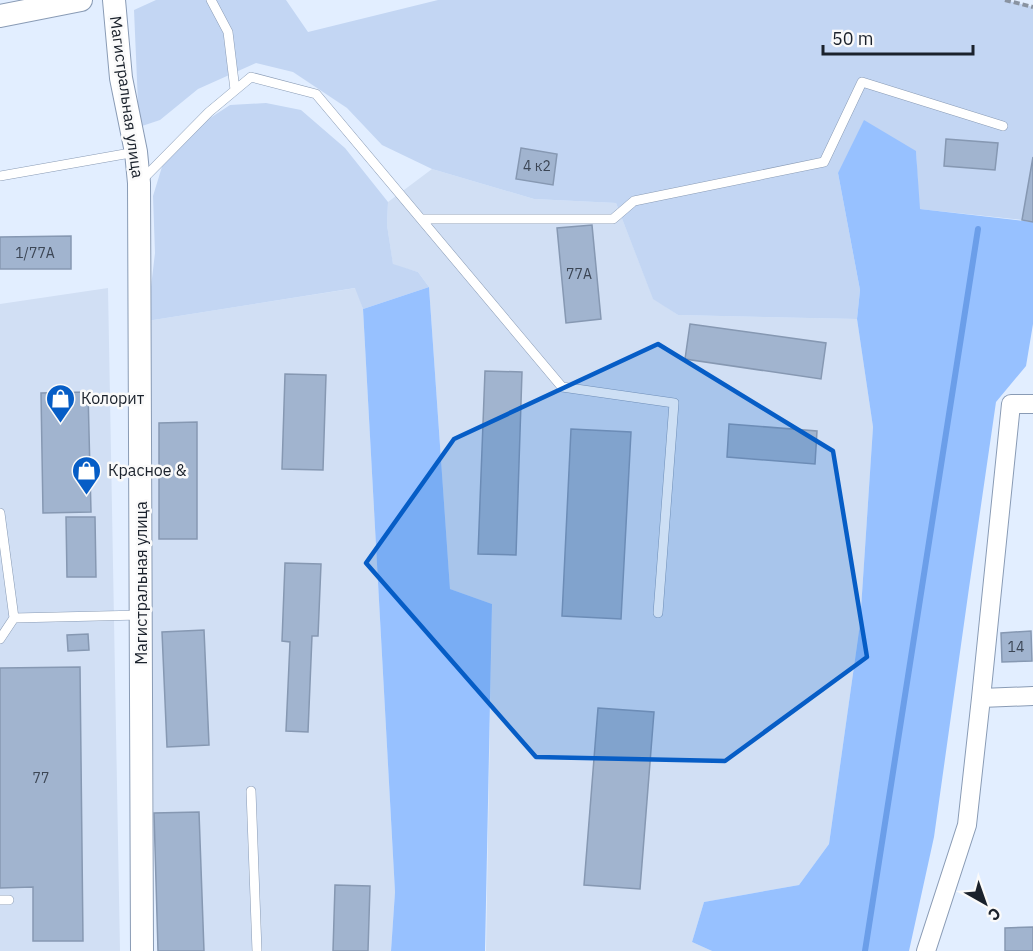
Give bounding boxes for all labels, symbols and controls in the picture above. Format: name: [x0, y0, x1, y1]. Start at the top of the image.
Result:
street label: Магистральная улица: [106, 15, 148, 180]
scale bar: [823, 18, 973, 56]
text: 50 m: [832, 27, 874, 50]
house number: 4 к2: [523, 157, 551, 175]
house number: 1/77А: [15, 244, 55, 262]
house number: 77А: [566, 265, 592, 283]
shop icon: Колорит: [44, 382, 76, 424]
place label: Колорит: [81, 388, 145, 408]
shop icon: Красное &: [71, 454, 103, 496]
place label: Красное &: [108, 460, 187, 480]
street label: Магистральная улица: [131, 501, 151, 665]
house number: 14: [1008, 638, 1024, 656]
house number: 77: [33, 769, 49, 787]
north arrow: [955, 873, 1015, 933]
text: С: [984, 903, 1005, 926]

